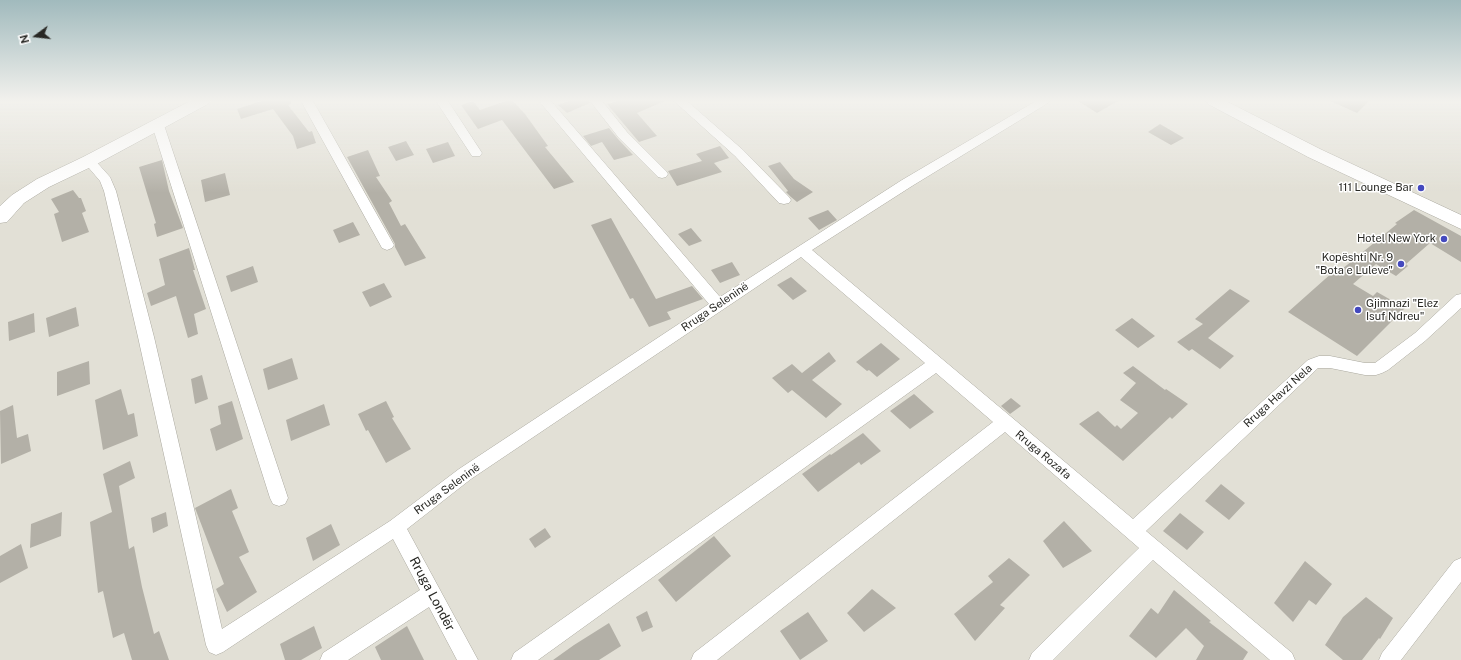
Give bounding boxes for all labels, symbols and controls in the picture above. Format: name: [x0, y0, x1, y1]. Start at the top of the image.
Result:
north arrow: [16, 16, 56, 56]
text: N: [18, 33, 31, 45]
place label: 111 Lounge Bar: [1338, 181, 1413, 195]
marker: 111 Lounge Bar: [1416, 183, 1426, 193]
place label: Hotel New York: [1357, 232, 1436, 246]
marker: Hotel New York: [1439, 234, 1449, 244]
place label: Kopështi Nr. 9 "Bota e Luleve": [1315, 251, 1393, 277]
marker: Kopështi Nr. 9 "Bota e Luleve": [1396, 259, 1406, 269]
street label: Rruga Seleninë: [679, 280, 751, 334]
place label: Gjimnazi "Elez Isuf Ndreu": [1366, 297, 1438, 323]
marker: Gjimnazi "Elez Isuf Ndreu": [1353, 305, 1363, 315]
street label: Rruga Havzi Nela: [1241, 362, 1315, 430]
street label: Rruga Rozafa: [1013, 428, 1073, 482]
street label: Rruga Seleninë: [412, 461, 482, 517]
street label: Rruga Londër: [406, 554, 458, 634]

